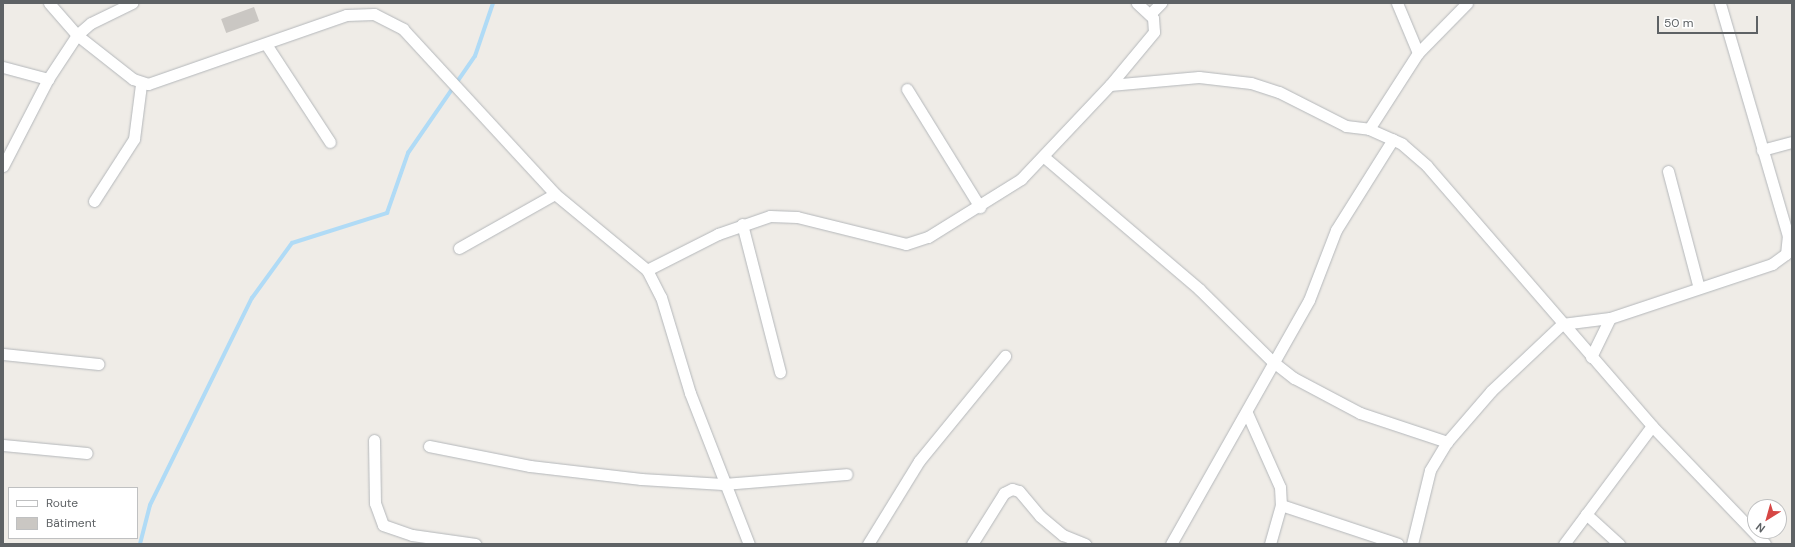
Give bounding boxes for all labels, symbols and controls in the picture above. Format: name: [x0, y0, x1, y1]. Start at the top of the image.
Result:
scale bar: [1659, 8, 1760, 34]
text: 50 m: [1664, 15, 1693, 31]
legend: [8, 487, 138, 539]
text: Route: [46, 495, 78, 511]
north arrow: [1747, 499, 1787, 539]
text: Bâtiment: [46, 515, 96, 531]
text: N: [1753, 520, 1768, 536]

